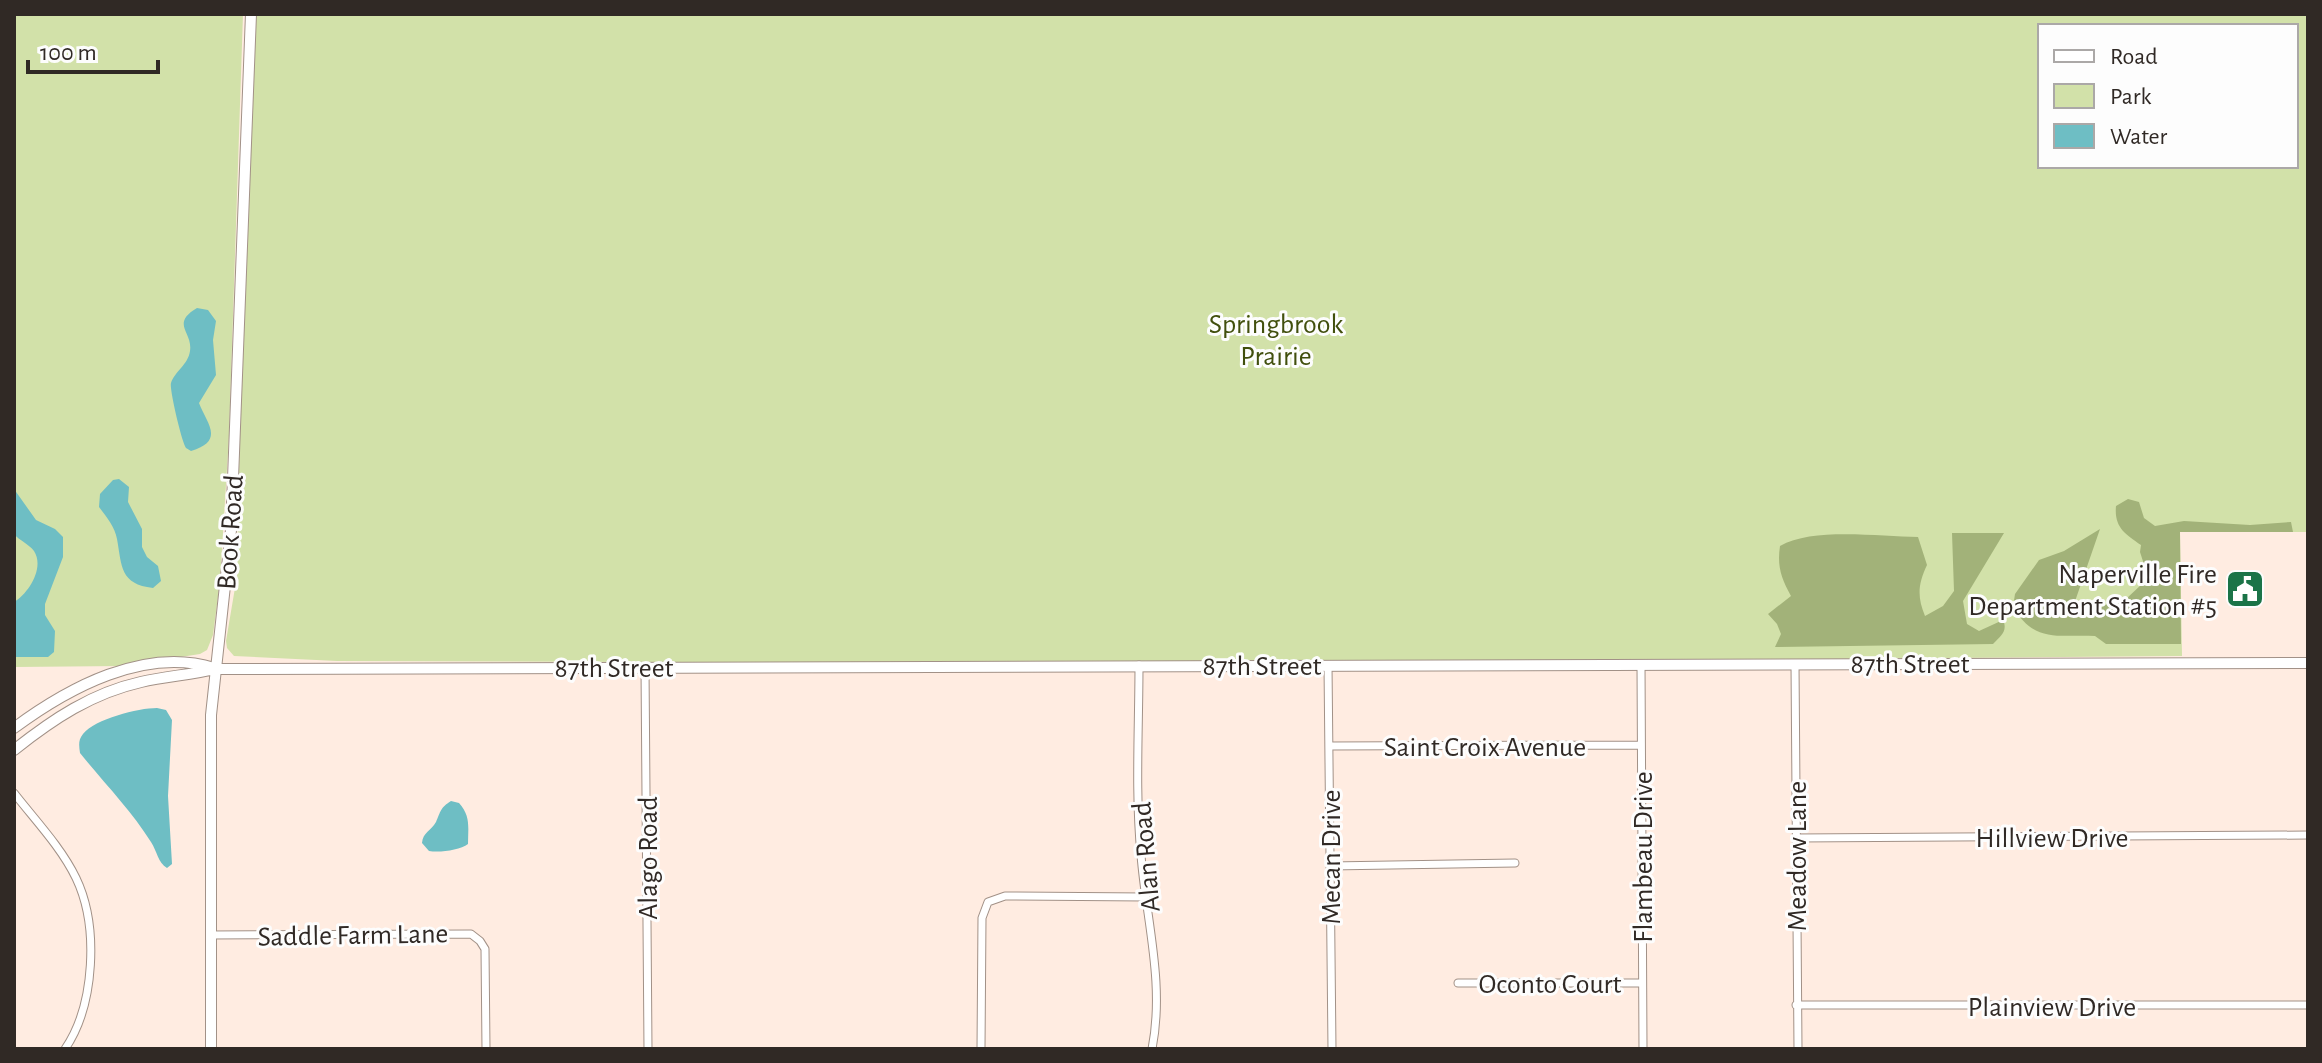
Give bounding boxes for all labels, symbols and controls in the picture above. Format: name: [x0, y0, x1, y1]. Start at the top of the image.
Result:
scale bar: [28, 24, 158, 74]
legend: [2038, 24, 2298, 168]
text: 100 m: [40, 41, 97, 65]
text: Road: [2110, 45, 2158, 69]
text: Park: [2110, 85, 2151, 109]
text: Water: [2110, 125, 2168, 149]
park label: Springbrook Prairie: [1209, 311, 1343, 371]
street label: Book Road: [213, 474, 249, 591]
place label: Naperville Fire Department Station #5: [1968, 561, 2217, 621]
public building icon: Naperville Fire Department Station #5: [2224, 568, 2266, 610]
street label: 87th Street: [1851, 651, 1970, 679]
street label: 87th Street: [1203, 653, 1322, 681]
street label: 87th Street: [555, 655, 674, 683]
street label: Saint Croix Avenue: [1384, 734, 1586, 762]
street label: Flambeau Drive: [1630, 771, 1658, 943]
street label: Meadow Lane: [1784, 781, 1812, 931]
street label: Mecan Drive: [1318, 790, 1346, 924]
street label: Alago Road: [635, 796, 663, 920]
street label: Alan Road: [1128, 801, 1166, 913]
street label: Hillview Drive: [1976, 825, 2129, 853]
street label: Saddle Farm Lane: [257, 920, 449, 952]
street label: Oconto Court: [1478, 971, 1622, 999]
street label: Plainview Drive: [1968, 994, 2136, 1022]

